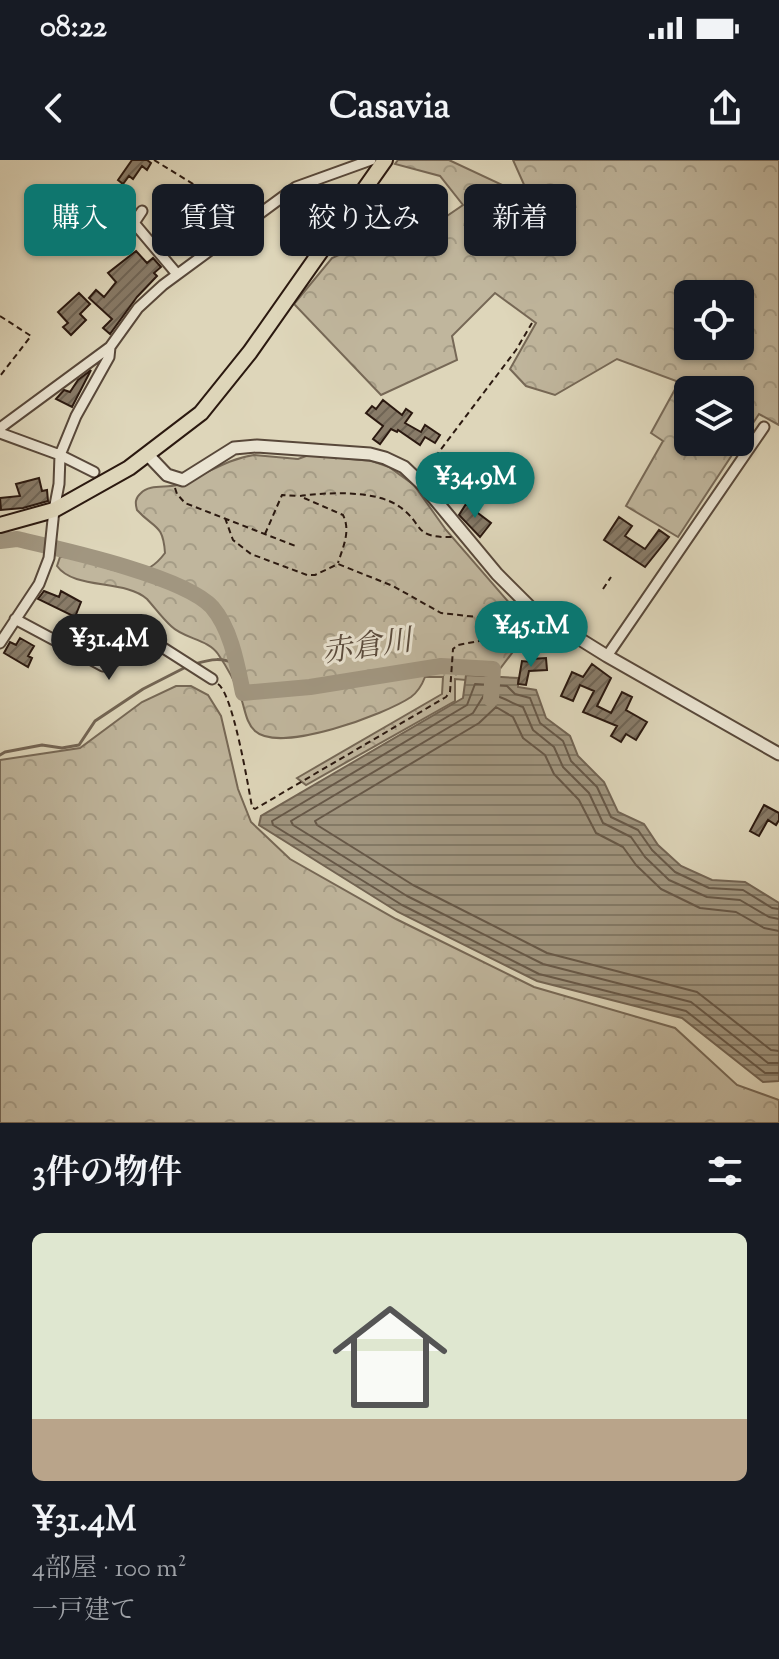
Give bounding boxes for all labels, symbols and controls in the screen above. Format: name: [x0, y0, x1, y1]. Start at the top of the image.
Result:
text: 08:22: [40, 7, 107, 50]
text: Casavia: [329, 82, 450, 134]
icon: back: [32, 86, 76, 130]
icon: share: [703, 86, 747, 130]
chip: 購入: [24, 184, 136, 256]
chip: 賃貸: [152, 184, 264, 256]
chip: 絞り込み: [280, 184, 448, 256]
chip: 新着: [464, 184, 576, 256]
map controls: [674, 280, 754, 456]
button: locate: [674, 280, 754, 360]
button: layers: [674, 376, 754, 456]
pin: ¥34.9M: [410, 452, 540, 520]
text: ¥34.9M: [434, 459, 516, 496]
pin: ¥45.1M: [466, 601, 596, 669]
text: ¥45.1M: [493, 608, 569, 645]
pin: ¥31.4M: [44, 614, 174, 682]
water label: 赤倉川: [319, 620, 418, 676]
text: ¥31.4M: [69, 621, 149, 658]
icon: filters: [703, 1149, 747, 1193]
text: 3件の物件: [32, 1150, 182, 1199]
icon: home: [318, 1285, 462, 1429]
text: ¥31.4M: [32, 1497, 136, 1546]
text: 4部屋 · 100 m²: [32, 1551, 187, 1588]
text: 一戸建て: [32, 1593, 136, 1630]

